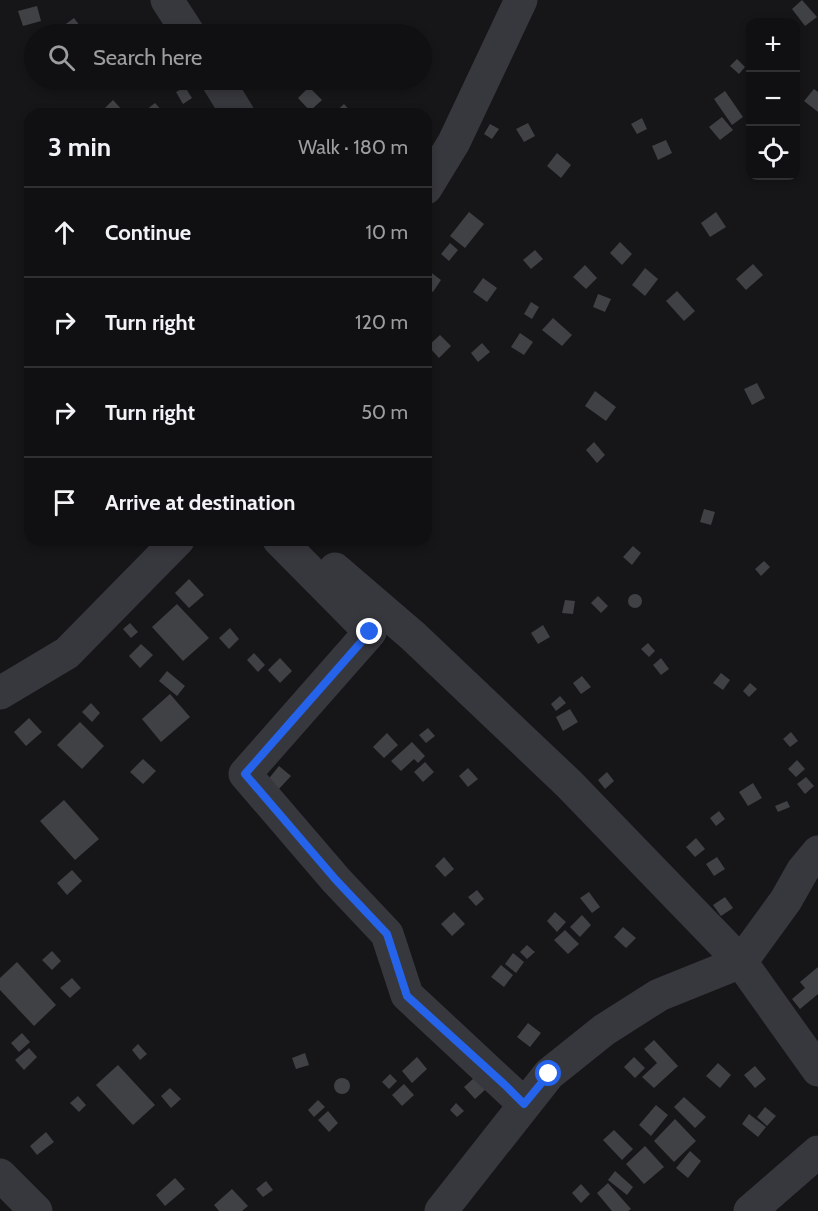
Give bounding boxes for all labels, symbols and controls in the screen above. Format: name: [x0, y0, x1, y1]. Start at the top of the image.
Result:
map controls: [746, 18, 800, 180]
button: +: [746, 18, 800, 72]
search box: [24, 24, 432, 90]
icon: search: [45, 41, 78, 74]
text: Search here: [93, 44, 202, 71]
button: −: [746, 72, 800, 126]
button: locate: [746, 126, 800, 180]
text: 3 min: [48, 131, 111, 163]
text: Walk · 180 m: [298, 135, 408, 159]
icon: ahead: [48, 216, 81, 249]
text: Continue: [105, 219, 191, 246]
text: 10 m: [365, 220, 408, 244]
icon: right: [48, 306, 81, 339]
text: Turn right: [105, 309, 195, 336]
text: 120 m: [355, 310, 408, 334]
icon: right: [48, 396, 81, 429]
text: Turn right: [105, 399, 195, 426]
text: 50 m: [361, 400, 408, 424]
icon: arrive: [48, 486, 81, 519]
text: Arrive at destination: [105, 489, 295, 516]
route end: [356, 618, 382, 644]
route start: [535, 1060, 561, 1086]

